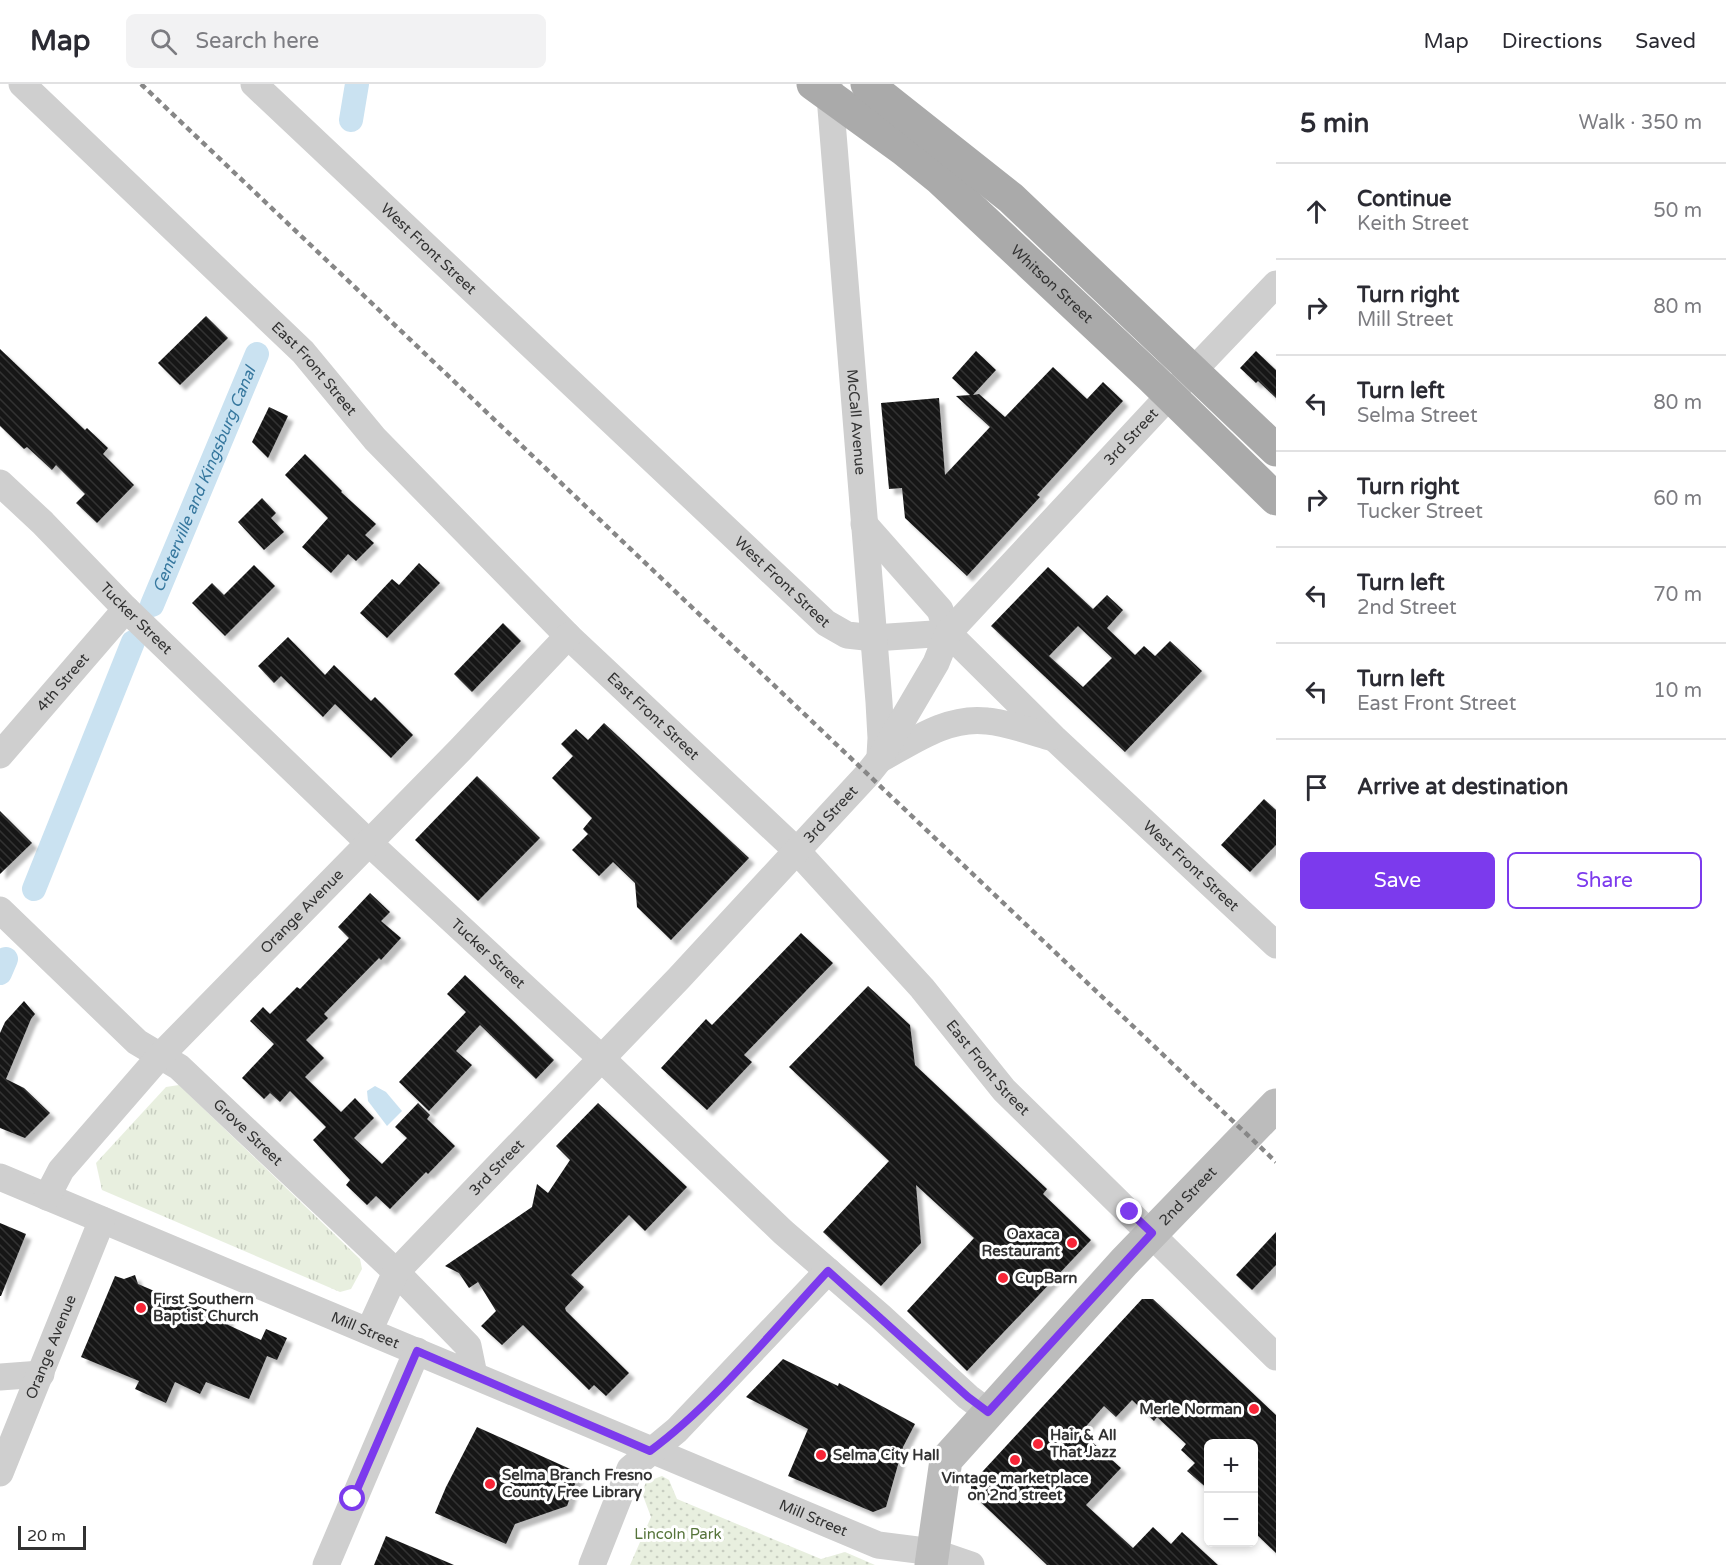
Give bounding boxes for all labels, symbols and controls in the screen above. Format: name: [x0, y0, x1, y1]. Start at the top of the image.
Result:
search box: [126, 14, 546, 68]
text: Map: [30, 24, 90, 58]
icon: search: [147, 25, 180, 58]
text: Search here: [195, 28, 319, 54]
text: Map: [1423, 29, 1469, 54]
text: Directions: [1502, 29, 1602, 54]
text: Saved: [1635, 29, 1696, 54]
text: 5 min: [1300, 108, 1369, 139]
text: Walk · 350 m: [1579, 111, 1702, 135]
text: Continue: [1357, 186, 1452, 212]
icon: ahead: [1300, 195, 1333, 228]
street label: West Front Street: [377, 199, 480, 298]
text: 50 m: [1653, 199, 1702, 223]
text: Keith Street: [1357, 212, 1469, 236]
street label: Whitson Street: [1007, 241, 1097, 327]
text: Turn right: [1357, 282, 1459, 308]
icon: right: [1300, 291, 1333, 324]
text: 80 m: [1653, 295, 1702, 319]
text: Mill Street: [1357, 308, 1453, 332]
street label: East Front Street: [268, 318, 361, 419]
water label: Centerville and Kingsburg Canal: [148, 362, 261, 595]
street label: McCall Avenue: [843, 368, 870, 476]
text: Turn left: [1357, 378, 1445, 404]
icon: left: [1300, 387, 1333, 420]
text: 80 m: [1653, 391, 1702, 415]
street label: 3rd Street: [1100, 404, 1162, 469]
text: Selma Street: [1357, 404, 1478, 428]
text: Turn right: [1357, 474, 1459, 500]
icon: right: [1300, 483, 1333, 516]
text: 60 m: [1653, 487, 1702, 511]
text: Tucker Street: [1357, 500, 1483, 524]
street label: West Front Street: [731, 533, 834, 631]
text: Turn left: [1357, 570, 1445, 596]
street label: Tucker Street: [96, 579, 176, 658]
icon: left: [1300, 579, 1333, 612]
text: 70 m: [1653, 583, 1702, 607]
text: 2nd Street: [1357, 596, 1457, 620]
street label: 4th Street: [33, 649, 93, 715]
text: Turn left: [1357, 666, 1445, 692]
street label: East Front Street: [604, 669, 703, 764]
icon: left: [1300, 675, 1333, 708]
text: 10 m: [1653, 679, 1702, 703]
text: East Front Street: [1357, 692, 1516, 716]
icon: arrive: [1300, 771, 1333, 804]
text: Arrive at destination: [1357, 774, 1568, 800]
street label: 3rd Street: [800, 782, 862, 847]
street label: West Front Street: [1139, 817, 1243, 915]
button: Save: [1300, 852, 1495, 909]
button: Share: [1507, 852, 1702, 909]
street label: Orange Avenue: [257, 865, 347, 957]
street label: Tucker Street: [447, 915, 529, 992]
street label: East Front Street: [942, 1016, 1034, 1119]
street label: Grove Street: [209, 1095, 287, 1169]
street label: 3rd Street: [465, 1135, 528, 1199]
street label: 2nd Street: [1155, 1163, 1220, 1229]
route end: [1116, 1198, 1142, 1224]
place label: Oaxaca Restaurant: [982, 1225, 1060, 1260]
marker: Oaxaca Restaurant: [1065, 1236, 1079, 1250]
place label: CupBarn: [1015, 1269, 1077, 1288]
marker: CupBarn: [996, 1271, 1010, 1285]
place label: First Southern Baptist Church: [153, 1290, 259, 1326]
street label: Orange Avenue: [22, 1292, 80, 1402]
marker: First Southern Baptist Church: [134, 1301, 148, 1315]
street label: Mill Street: [328, 1308, 402, 1352]
place label: Merle Norman: [1139, 1400, 1242, 1418]
marker: Merle Norman: [1247, 1402, 1261, 1416]
place label: Hair & All That Jazz: [1049, 1426, 1117, 1461]
marker: Hair & All That Jazz: [1031, 1437, 1045, 1451]
map controls: [1204, 1439, 1258, 1547]
button: +: [1204, 1439, 1258, 1493]
place label: Selma City Hall: [833, 1446, 940, 1465]
marker: Selma City Hall: [814, 1448, 828, 1462]
marker: Vintage marketplace on 2nd street: [1008, 1453, 1022, 1467]
place label: Selma Branch Fresno County Free Library: [502, 1466, 652, 1502]
place label: Vintage marketplace on 2nd street: [941, 1469, 1089, 1504]
marker: Selma Branch Fresno County Free Library: [483, 1477, 497, 1491]
route start: [339, 1485, 365, 1511]
button: −: [1204, 1493, 1258, 1547]
street label: Mill Street: [777, 1496, 851, 1540]
scale bar: [18, 1523, 86, 1550]
park label: Lincoln Park: [634, 1525, 722, 1543]
text: 20 m: [27, 1526, 66, 1546]

